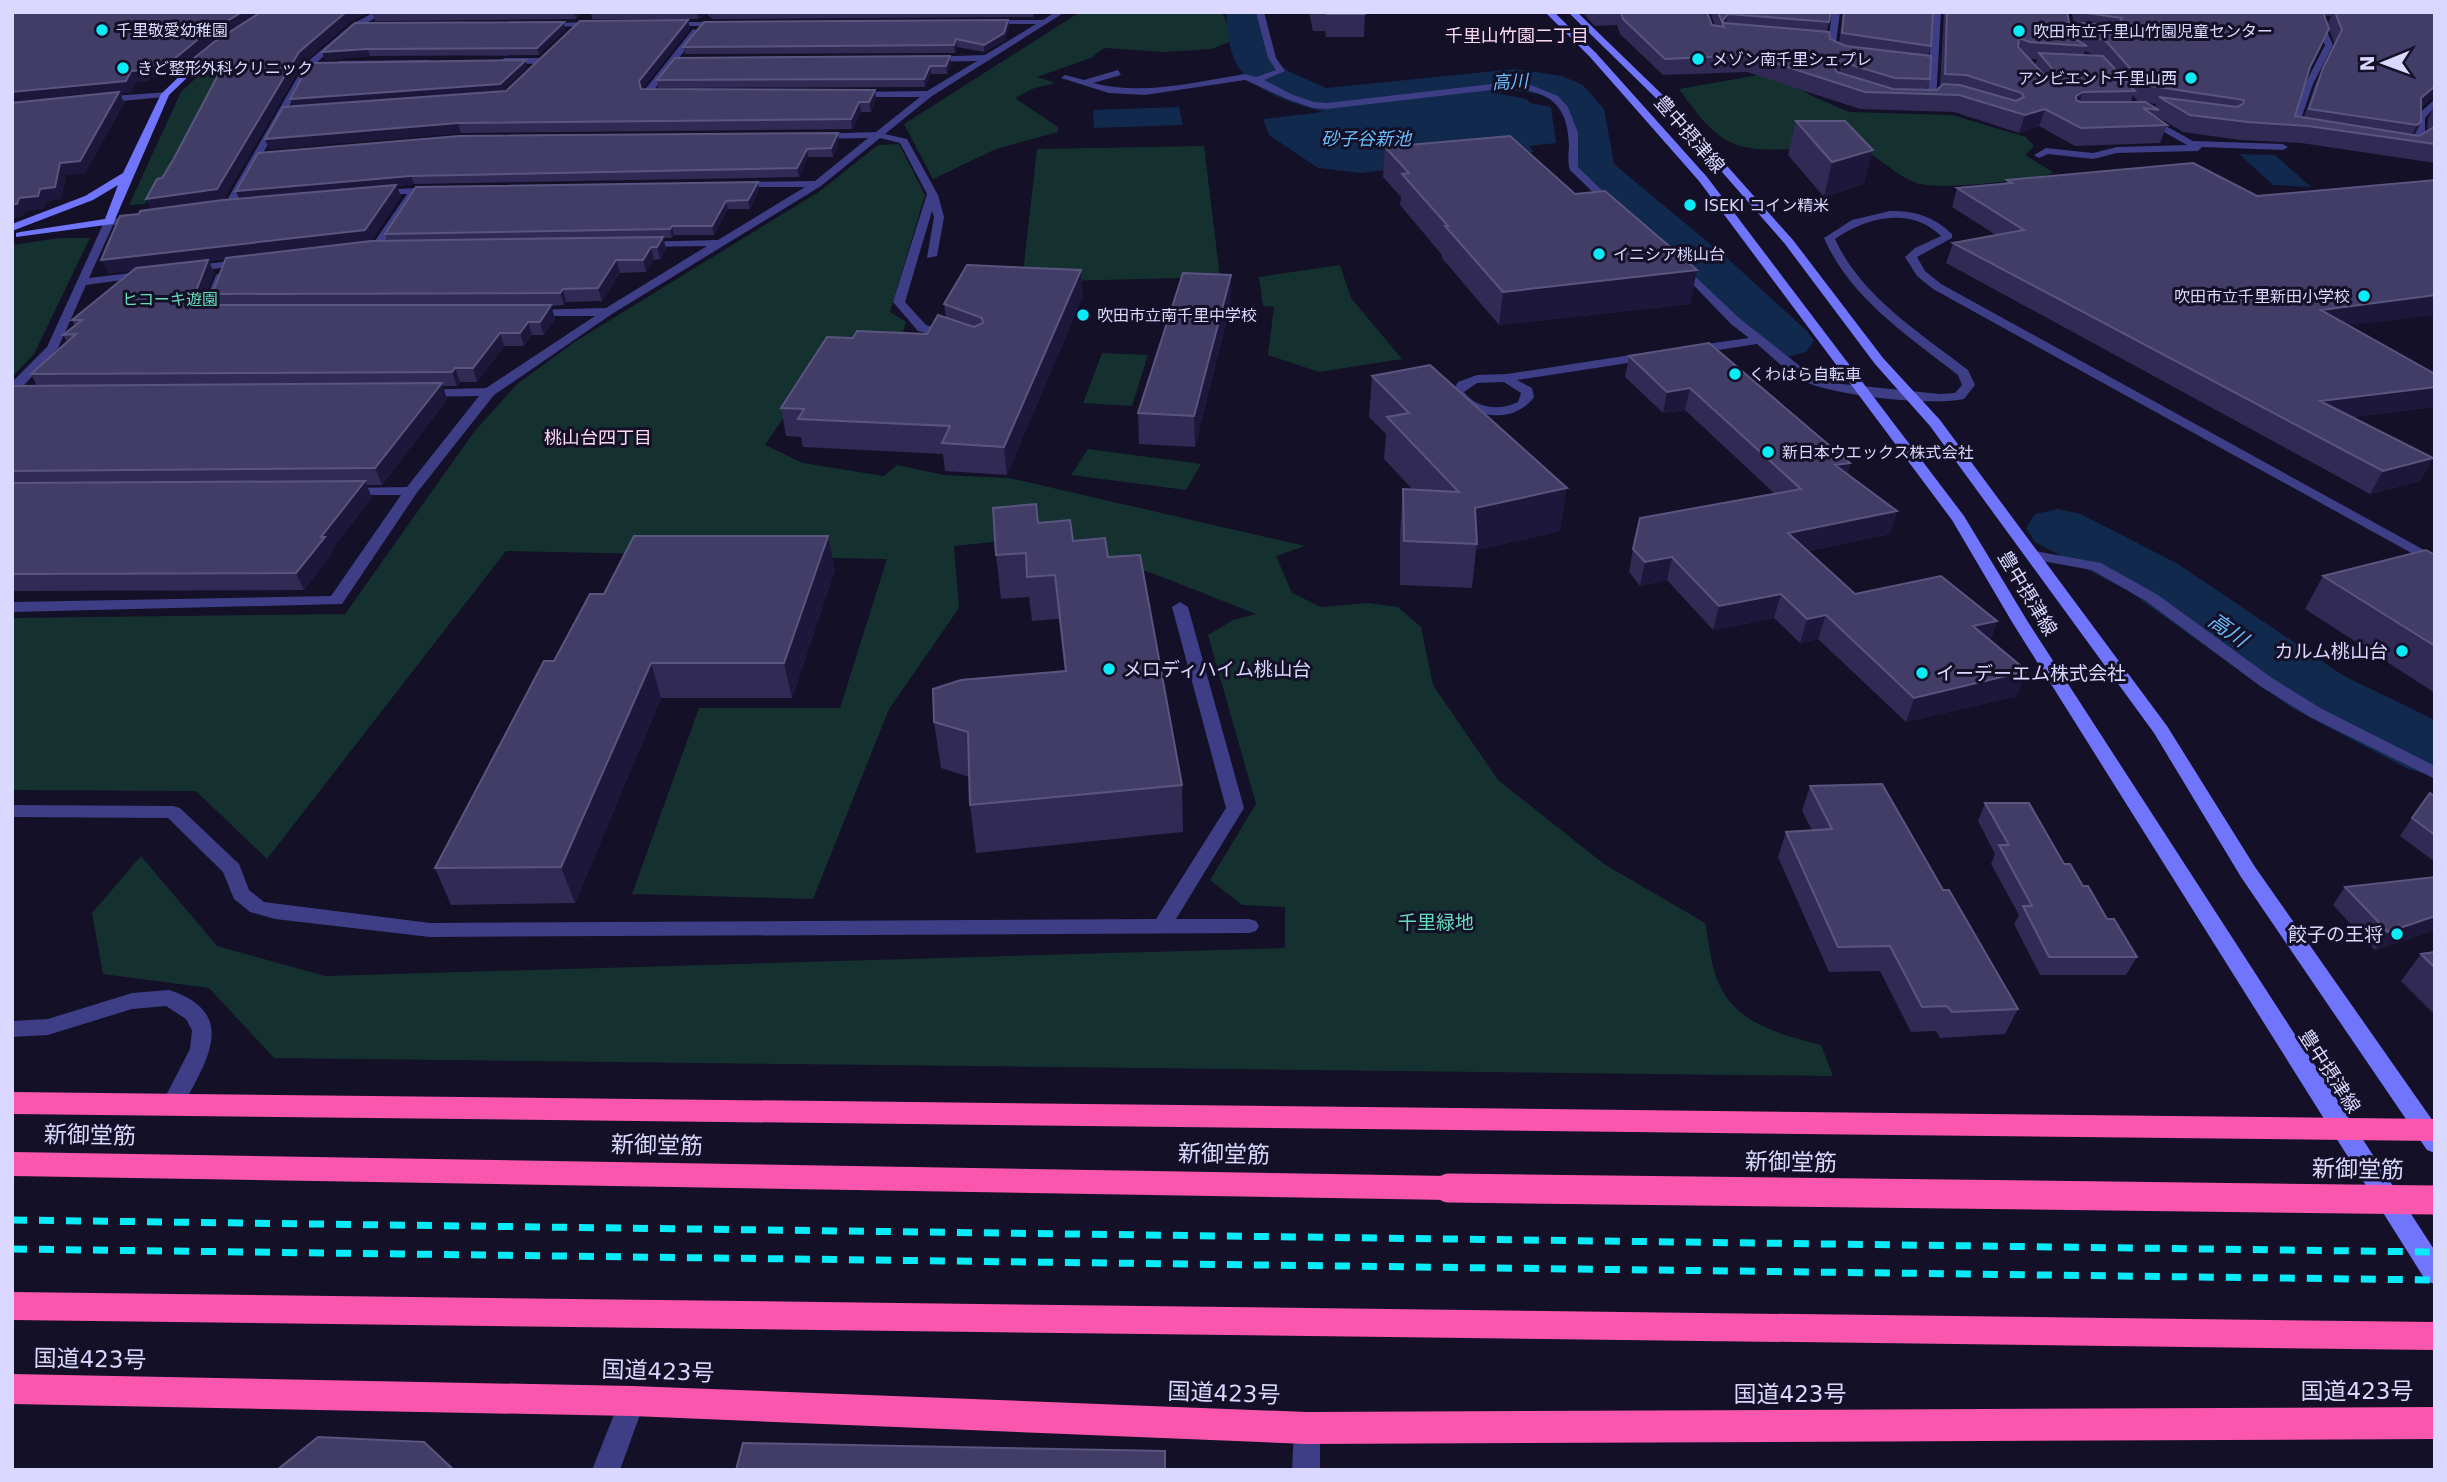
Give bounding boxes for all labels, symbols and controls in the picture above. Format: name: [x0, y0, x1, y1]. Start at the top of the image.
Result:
place label: 千里敬愛幼稚園: [116, 21, 228, 40]
marker: 千里敬愛幼稚園: [94, 22, 110, 38]
place label: 吹田市立千里山竹園児童センター: [2033, 22, 2273, 41]
marker: 吹田市立千里山竹園児童センター: [2011, 23, 2027, 39]
district label: 千里山竹園二丁目: [1445, 25, 1589, 46]
north arrow: [2349, 28, 2419, 98]
place label: メゾン南千里シェプレ: [1712, 50, 1872, 69]
marker: メゾン南千里シェプレ: [1690, 51, 1706, 67]
text: N: [2356, 55, 2378, 71]
place label: きど整形外科クリニック: [137, 59, 313, 78]
marker: きど整形外科クリニック: [115, 60, 131, 76]
place label: アンビエント千里山西: [2018, 69, 2177, 88]
water label: 高川: [1491, 70, 1530, 93]
marker: アンビエント千里山西: [2183, 70, 2199, 86]
street label: 豊中摂津線: [1651, 91, 1729, 177]
water label: 砂子谷新池: [1321, 128, 1413, 149]
place label: ISEKI コイン精米: [1704, 196, 1829, 215]
marker: ISEKI コイン精米: [1682, 197, 1698, 213]
place label: イニシア桃山台: [1613, 245, 1725, 264]
marker: イニシア桃山台: [1591, 246, 1607, 262]
place label: 吹田市立千里新田小学校: [2174, 287, 2350, 306]
marker: 吹田市立千里新田小学校: [2356, 288, 2372, 304]
park label: ヒコーキ遊園: [122, 290, 218, 309]
place label: 吹田市立南千里中学校: [1097, 306, 1257, 325]
marker: 吹田市立南千里中学校: [1075, 307, 1091, 323]
place label: くわはら自転車: [1749, 365, 1861, 384]
marker: くわはら自転車: [1727, 366, 1743, 382]
district label: 桃山台四丁目: [544, 427, 652, 448]
place label: 新日本ウエックス株式会社: [1782, 443, 1974, 462]
marker: 新日本ウエックス株式会社: [1760, 444, 1776, 460]
street label: 豊中摂津線: [1994, 547, 2062, 639]
water label: 高川: [2204, 608, 2254, 653]
place label: カルム桃山台: [2274, 640, 2388, 662]
marker: カルム桃山台: [2394, 643, 2410, 659]
place label: メロディハイム桃山台: [1123, 658, 1311, 680]
marker: メロディハイム桃山台: [1101, 661, 1117, 677]
place label: イーデーエム株式会社: [1936, 662, 2126, 684]
marker: イーデーエム株式会社: [1914, 665, 1930, 681]
park label: 千里緑地: [1398, 911, 1474, 933]
place label: 餃子の王将: [2288, 923, 2383, 945]
marker: 餃子の王将: [2389, 926, 2405, 942]
street label: 豊中摂津線: [2295, 1025, 2365, 1117]
street label: 新御堂筋: [44, 1121, 136, 1149]
street label: 新御堂筋: [611, 1131, 703, 1159]
street label: 新御堂筋: [1178, 1140, 1270, 1168]
street label: 新御堂筋: [1745, 1148, 1837, 1176]
street label: 新御堂筋: [2312, 1155, 2404, 1183]
street label: 国道423号: [33, 1345, 147, 1373]
street label: 国道423号: [601, 1356, 715, 1386]
street label: 国道423号: [1167, 1378, 1281, 1408]
street label: 国道423号: [2301, 1378, 2413, 1404]
street label: 国道423号: [1734, 1381, 1846, 1407]

